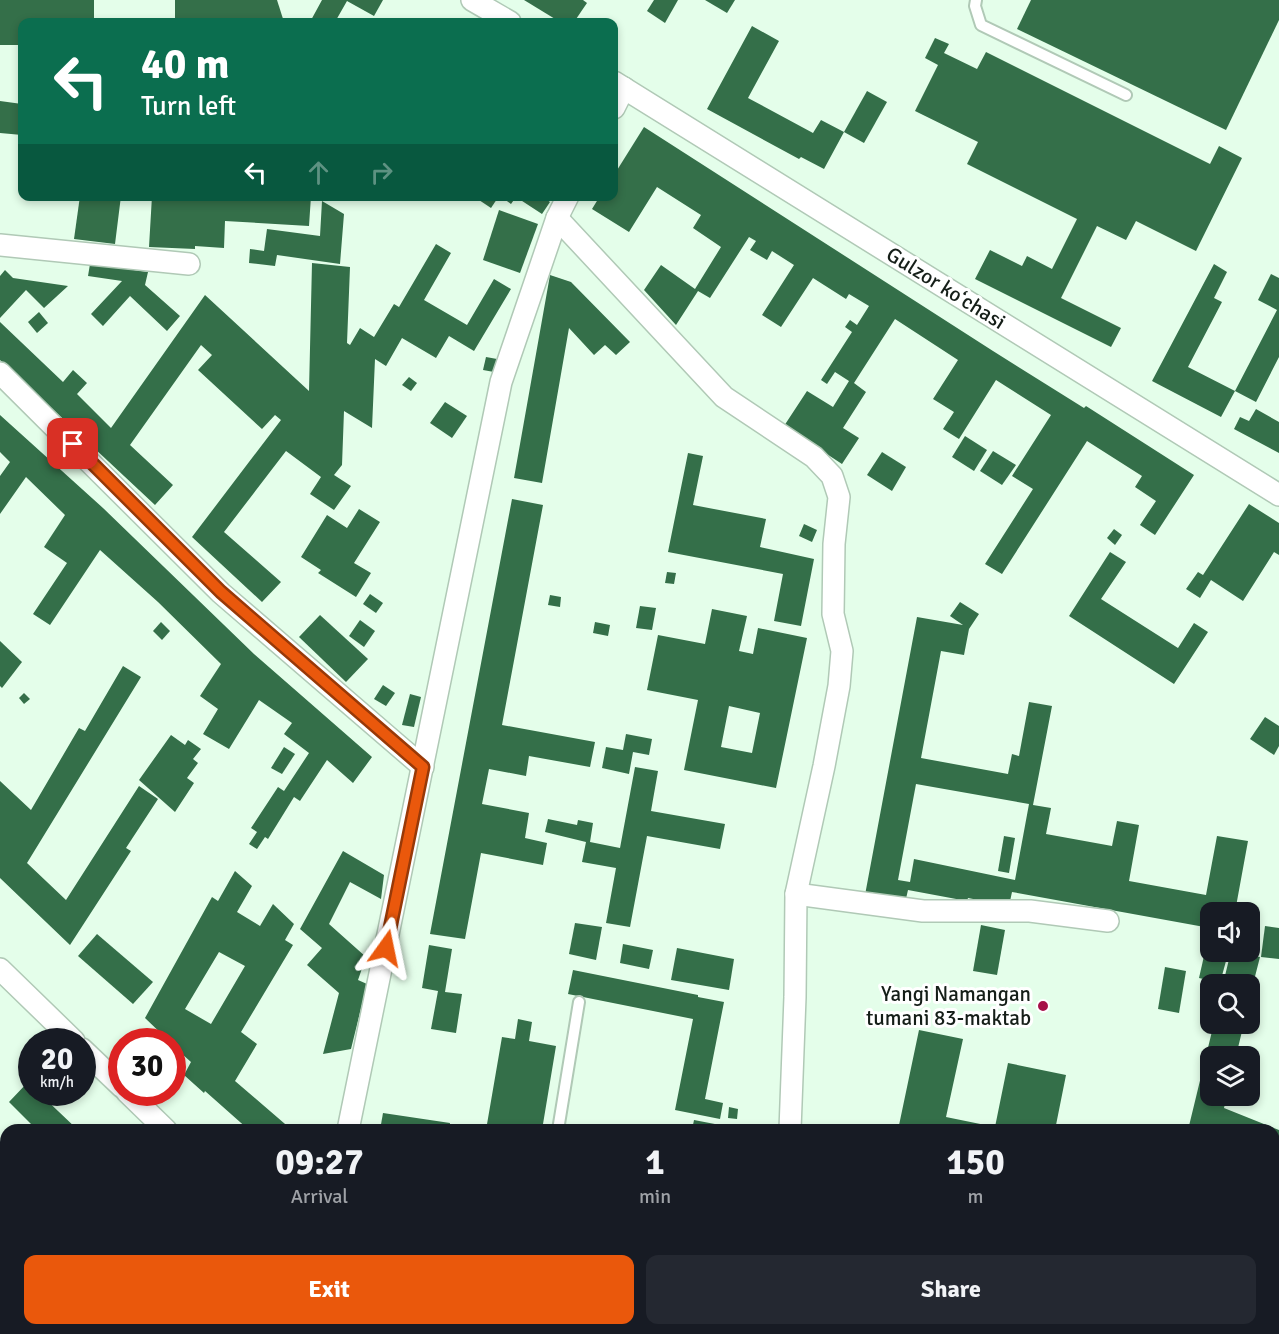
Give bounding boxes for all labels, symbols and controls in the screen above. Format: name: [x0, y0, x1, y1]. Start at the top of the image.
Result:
text: 40 m: [141, 39, 230, 90]
icon: left: [42, 42, 120, 120]
text: Turn left: [141, 90, 236, 123]
icon: left: [239, 156, 272, 189]
icon: ahead: [302, 156, 335, 189]
icon: right: [365, 156, 398, 189]
street label: Gulzor koʻchasi: [882, 241, 1010, 335]
pin: [47, 418, 98, 469]
icon: arrive: [56, 427, 89, 460]
map controls: [1200, 902, 1260, 1106]
button: sound: [1200, 902, 1260, 962]
position arrow: [354, 916, 418, 980]
button: search: [1200, 974, 1260, 1034]
place label: Yangi Namangan tumani 83-maktab: [866, 981, 1031, 1031]
marker: Yangi Namangan tumani 83-maktab: [1036, 999, 1050, 1013]
speed limit sign: 30: [108, 1028, 186, 1106]
text: 20: [41, 1041, 73, 1078]
button: layers: [1200, 1046, 1260, 1106]
text: km/h: [40, 1073, 74, 1091]
text: 09:27: [275, 1140, 364, 1185]
text: 1: [645, 1140, 665, 1185]
text: 150: [946, 1140, 1005, 1185]
text: Arrival: [291, 1184, 348, 1209]
text: min: [639, 1184, 671, 1209]
text: m: [968, 1184, 984, 1209]
button: Exit: [24, 1255, 634, 1324]
button: Share: [646, 1255, 1256, 1324]

